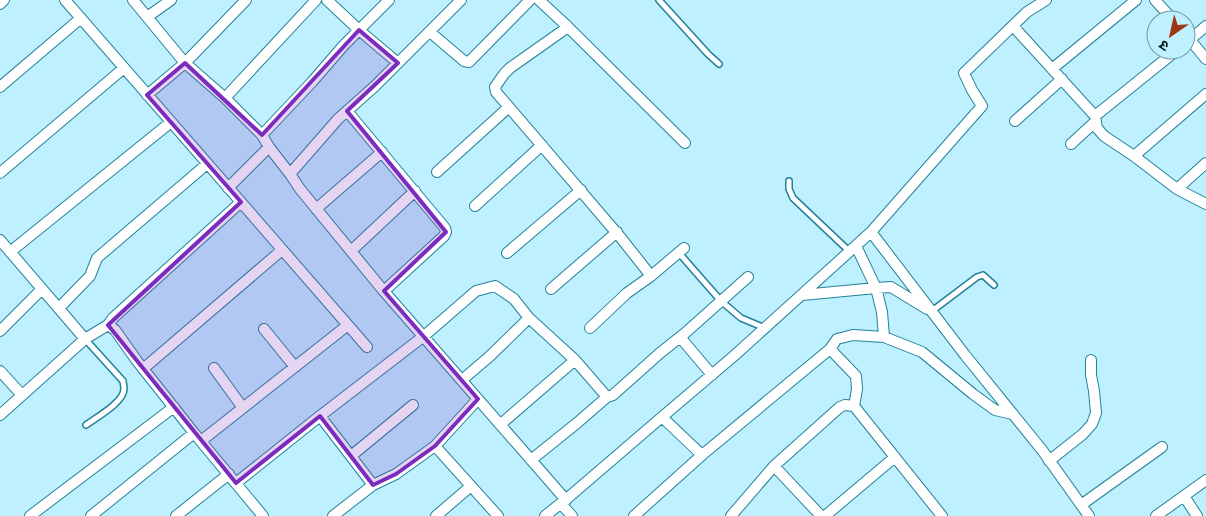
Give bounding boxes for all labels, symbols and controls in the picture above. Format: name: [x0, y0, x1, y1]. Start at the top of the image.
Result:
north arrow: [1146, 10, 1196, 60]
text: उ: [1154, 35, 1173, 57]

